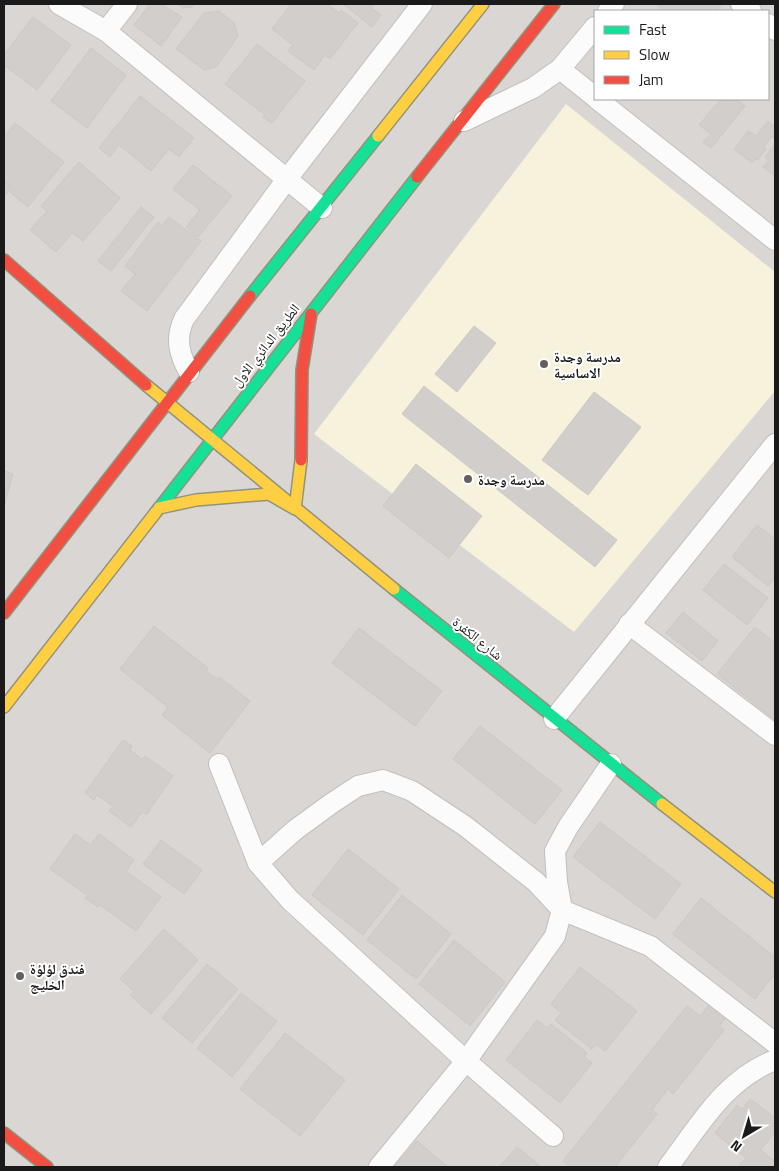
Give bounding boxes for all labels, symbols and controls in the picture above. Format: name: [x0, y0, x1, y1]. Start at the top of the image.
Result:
legend: [594, 10, 769, 100]
text: Fast: [639, 18, 667, 41]
text: Slow: [639, 43, 670, 66]
text: Jam: [639, 68, 663, 91]
street label: الطريق الدائري الاول: [226, 299, 305, 392]
place label: مدرسة وجدة الاساسية: [554, 346, 621, 383]
marker: مدرسة وجدة الاساسية: [538, 358, 550, 370]
place label: مدرسة وجدة: [478, 469, 545, 490]
marker: مدرسة وجدة: [462, 473, 474, 485]
street label: شارع الكفرة: [448, 611, 508, 665]
place label: فندق لؤلؤة الخليج: [30, 958, 85, 995]
marker: فندق لؤلؤة الخليج: [14, 970, 26, 982]
north arrow: [719, 1111, 769, 1161]
text: N: [725, 1135, 746, 1158]

